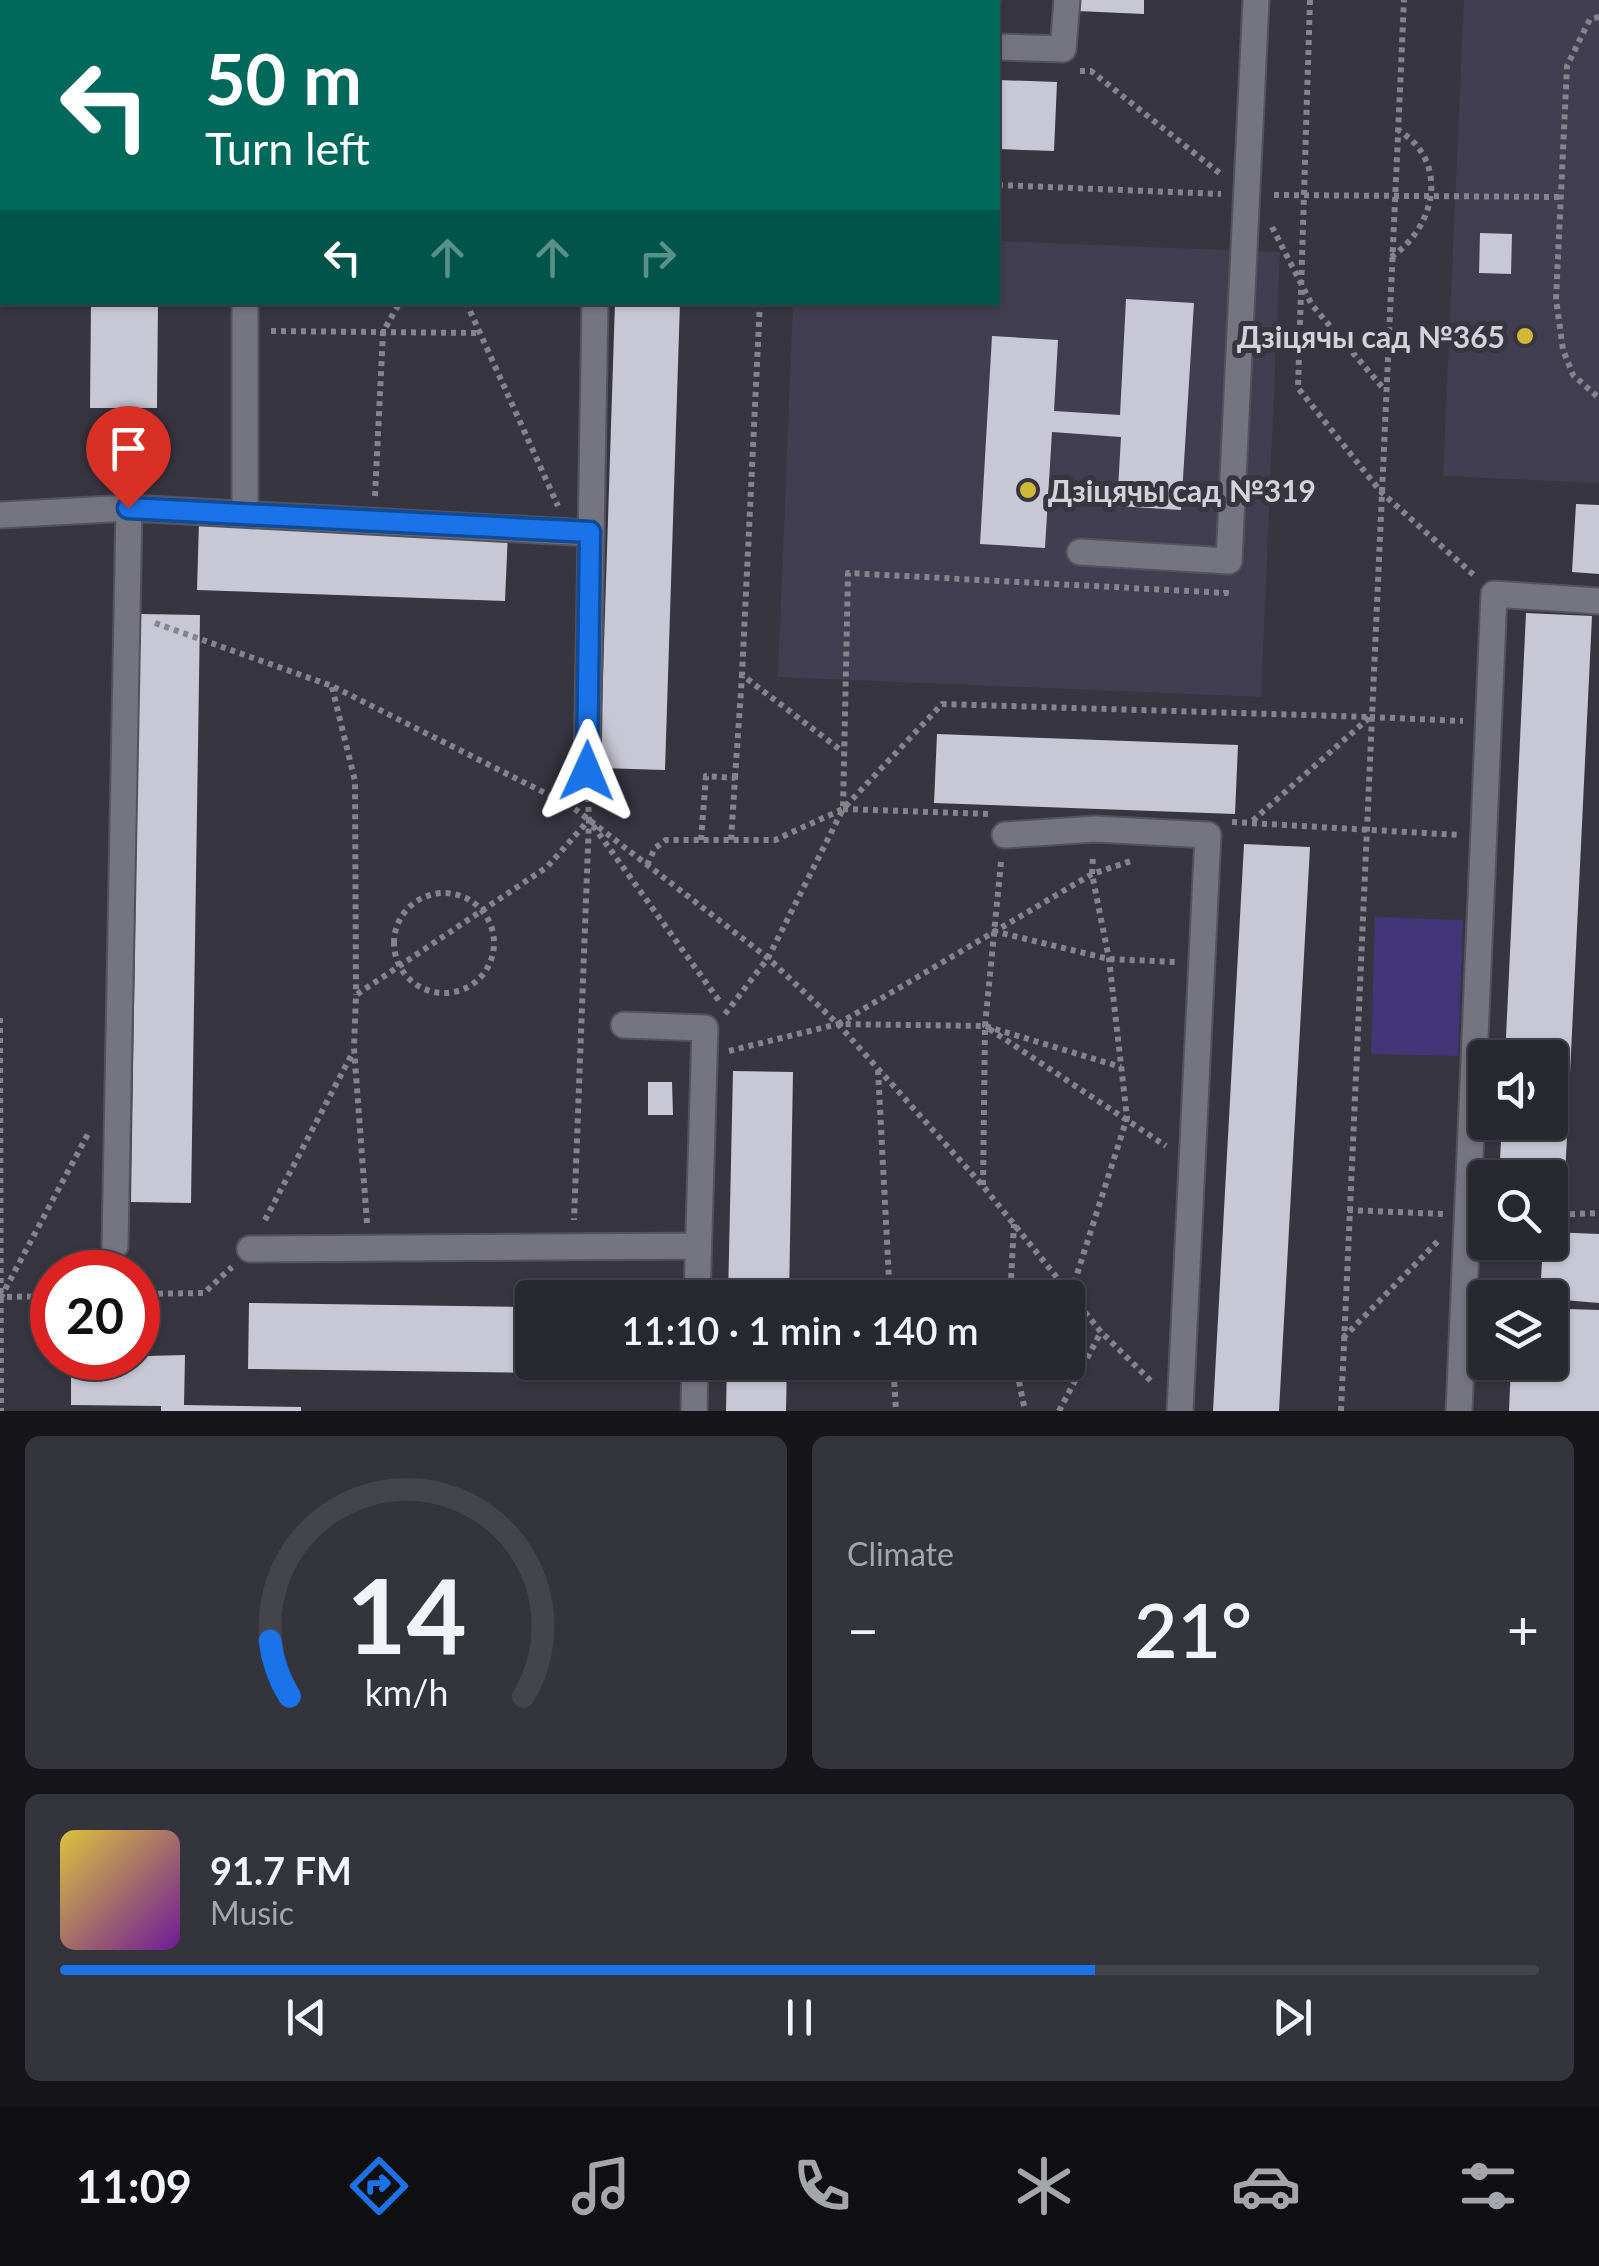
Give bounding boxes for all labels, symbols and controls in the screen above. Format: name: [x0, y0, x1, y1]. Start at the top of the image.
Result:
text: 50 m: [205, 36, 362, 120]
icon: left: [40, 40, 170, 170]
text: Turn left: [205, 121, 370, 175]
icon: left: [315, 230, 370, 285]
icon: ahead: [420, 230, 475, 285]
icon: ahead: [525, 230, 580, 285]
icon: right: [630, 230, 685, 285]
place label: Дзіцячы сад №365: [1237, 318, 1505, 354]
marker: Дзіцячы сад №365: [1514, 325, 1536, 347]
pin: [86, 406, 171, 509]
icon: arrive: [101, 421, 156, 476]
place label: Дзіцячы сад №319: [1048, 472, 1316, 508]
marker: Дзіцячы сад №319: [1017, 479, 1039, 501]
position arrow: [535, 719, 639, 823]
map controls: [1468, 1040, 1568, 1380]
button: sound: [1468, 1040, 1568, 1140]
button: search: [1468, 1160, 1568, 1260]
speed limit sign: 20: [30, 1250, 160, 1380]
button: layers: [1468, 1280, 1568, 1380]
text: 11:10 · 1 min · 140 m: [622, 1307, 978, 1353]
text: Climate: [847, 1534, 954, 1573]
text: 14: [346, 1551, 466, 1676]
text: 21°: [1134, 1584, 1252, 1674]
text: −: [847, 1596, 879, 1662]
text: +: [1507, 1596, 1539, 1662]
text: km/h: [364, 1671, 448, 1714]
text: 91.7 FM: [210, 1847, 352, 1893]
text: Music: [210, 1893, 294, 1932]
icon: previous: [279, 1990, 334, 2045]
icon: pause: [772, 1990, 827, 2045]
icon: next: [1265, 1990, 1320, 2045]
icon: directions: [344, 2151, 414, 2221]
icon: music: [566, 2151, 636, 2221]
icon: phone: [787, 2151, 857, 2221]
icon: climate: [1009, 2151, 1079, 2221]
icon: car: [1231, 2151, 1301, 2221]
icon: filters: [1453, 2151, 1523, 2221]
text: 11:09: [76, 2159, 192, 2213]

